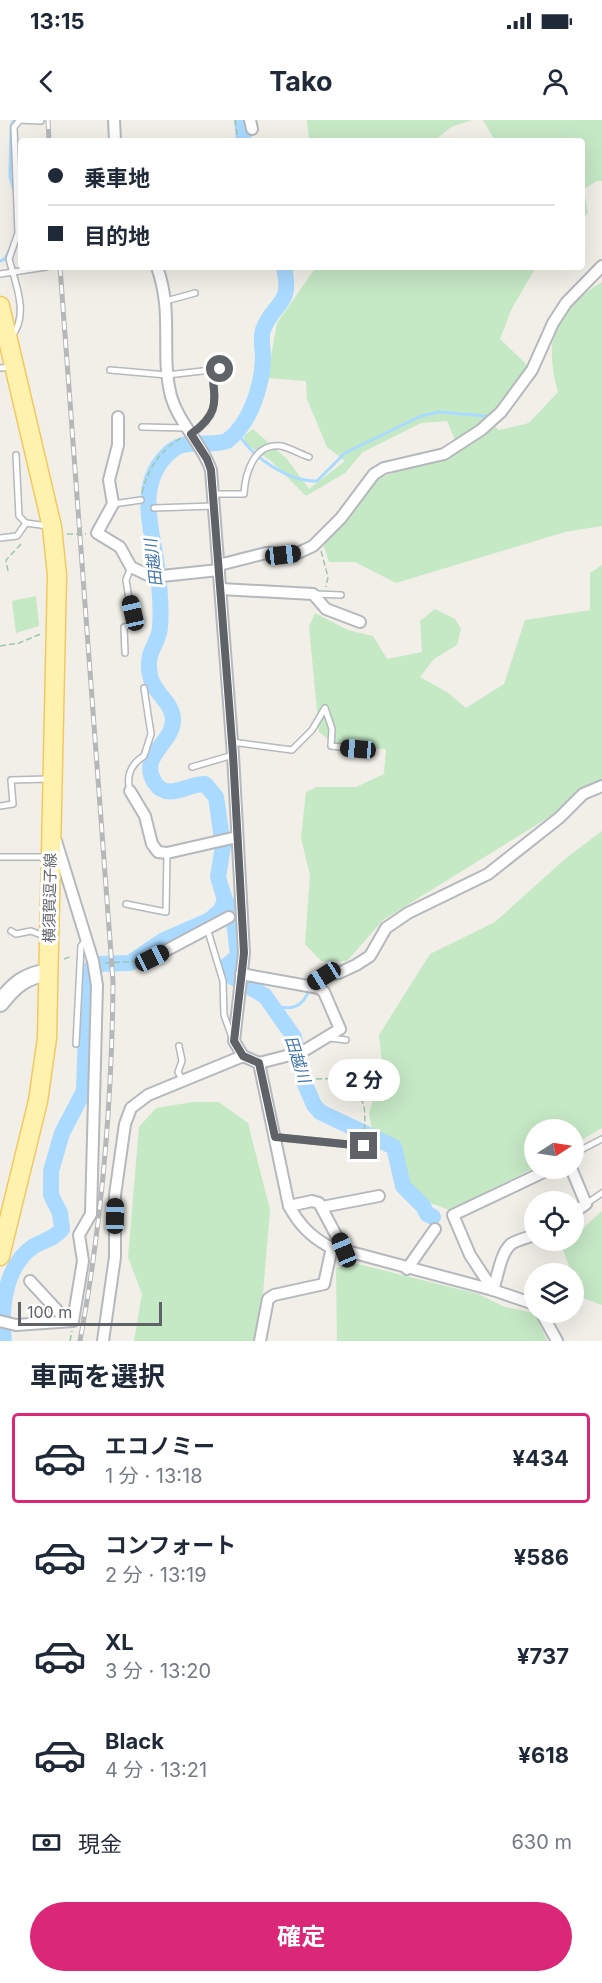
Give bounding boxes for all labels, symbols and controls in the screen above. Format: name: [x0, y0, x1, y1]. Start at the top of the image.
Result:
text: 13:15: [30, 8, 85, 34]
icon: back: [30, 65, 63, 98]
text: Tako: [269, 65, 333, 98]
icon: person: [539, 65, 572, 98]
text: 乗車地: [84, 165, 150, 191]
text: 目的地: [84, 223, 150, 249]
route start: [206, 355, 233, 382]
water label: 田越川: [140, 536, 166, 588]
car: [264, 544, 302, 566]
car: [120, 593, 146, 633]
car: [339, 738, 377, 760]
street label: 横須賀逗子線: [39, 853, 60, 943]
car: [132, 942, 172, 974]
car: [304, 959, 344, 993]
water label: 田越川: [281, 1033, 316, 1087]
callout: 2 分: [328, 1059, 400, 1101]
text: 2 分: [345, 1068, 383, 1092]
north arrow: [524, 1119, 584, 1179]
map controls: [524, 1119, 584, 1323]
route end: [350, 1132, 377, 1159]
button: locate: [524, 1191, 584, 1251]
car: [106, 1198, 124, 1234]
car: [329, 1230, 359, 1270]
button: layers: [524, 1263, 584, 1323]
scale bar: [18, 1299, 162, 1326]
text: 100 m: [27, 1302, 72, 1322]
text: 車両を選択: [30, 1360, 165, 1393]
icon: car: [33, 1431, 87, 1485]
text: エコノミー: [105, 1433, 215, 1459]
text: ¥434: [512, 1445, 569, 1471]
text: 1 分 · 13:18: [105, 1464, 203, 1488]
icon: car: [33, 1530, 87, 1584]
text: コンフォート: [105, 1532, 236, 1558]
text: ¥586: [514, 1544, 569, 1570]
text: 2 分 · 13:19: [105, 1563, 207, 1587]
icon: car: [33, 1629, 87, 1683]
text: XL: [105, 1629, 134, 1655]
text: ¥737: [517, 1643, 569, 1669]
text: 3 分 · 13:20: [105, 1659, 211, 1683]
icon: car: [33, 1728, 87, 1782]
text: Black: [105, 1728, 164, 1754]
text: ¥618: [518, 1742, 569, 1768]
text: 4 分 · 13:21: [105, 1758, 207, 1782]
icon: cash: [30, 1826, 63, 1859]
text: 630 m: [511, 1830, 572, 1854]
text: 現金: [78, 1831, 122, 1857]
button: 確定: [30, 1902, 572, 1971]

